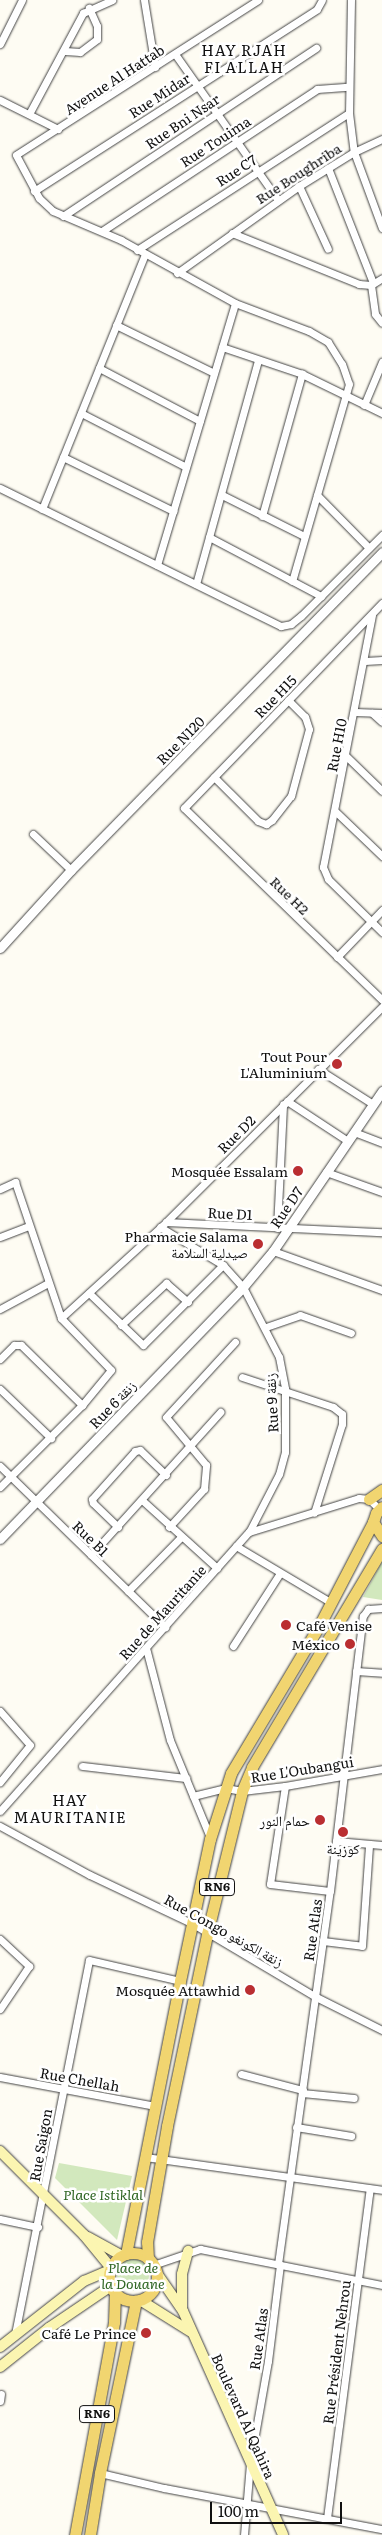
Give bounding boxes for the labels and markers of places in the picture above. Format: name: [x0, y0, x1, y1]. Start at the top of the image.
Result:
place label: Tout Pour L'Aluminium: [240, 1048, 327, 1080]
marker: Tout Pour L'Aluminium: [331, 1058, 343, 1070]
place label: Mosquée Essalam: [171, 1163, 288, 1179]
marker: Mosquée Essalam: [292, 1165, 304, 1177]
place label: Pharmacie Salama صيدلية السلامة: [125, 1228, 248, 1260]
marker: Pharmacie Salama صيدلية السلامة: [252, 1238, 264, 1250]
place label: Café Venise: [296, 1617, 372, 1633]
marker: Café Venise: [280, 1619, 292, 1631]
place label: México: [291, 1636, 340, 1652]
marker: México: [344, 1638, 356, 1650]
place label: حمام النور: [260, 1812, 310, 1828]
marker: حمام النور: [314, 1814, 326, 1826]
marker: كوزينة: [337, 1826, 349, 1838]
place label: كوزينة: [327, 1840, 359, 1856]
place label: Mosquée Attawhid: [115, 1982, 240, 1998]
marker: Mosquée Attawhid: [244, 1984, 256, 1996]
place label: Café Le Prince: [41, 2325, 136, 2341]
marker: Café Le Prince: [140, 2327, 152, 2339]

